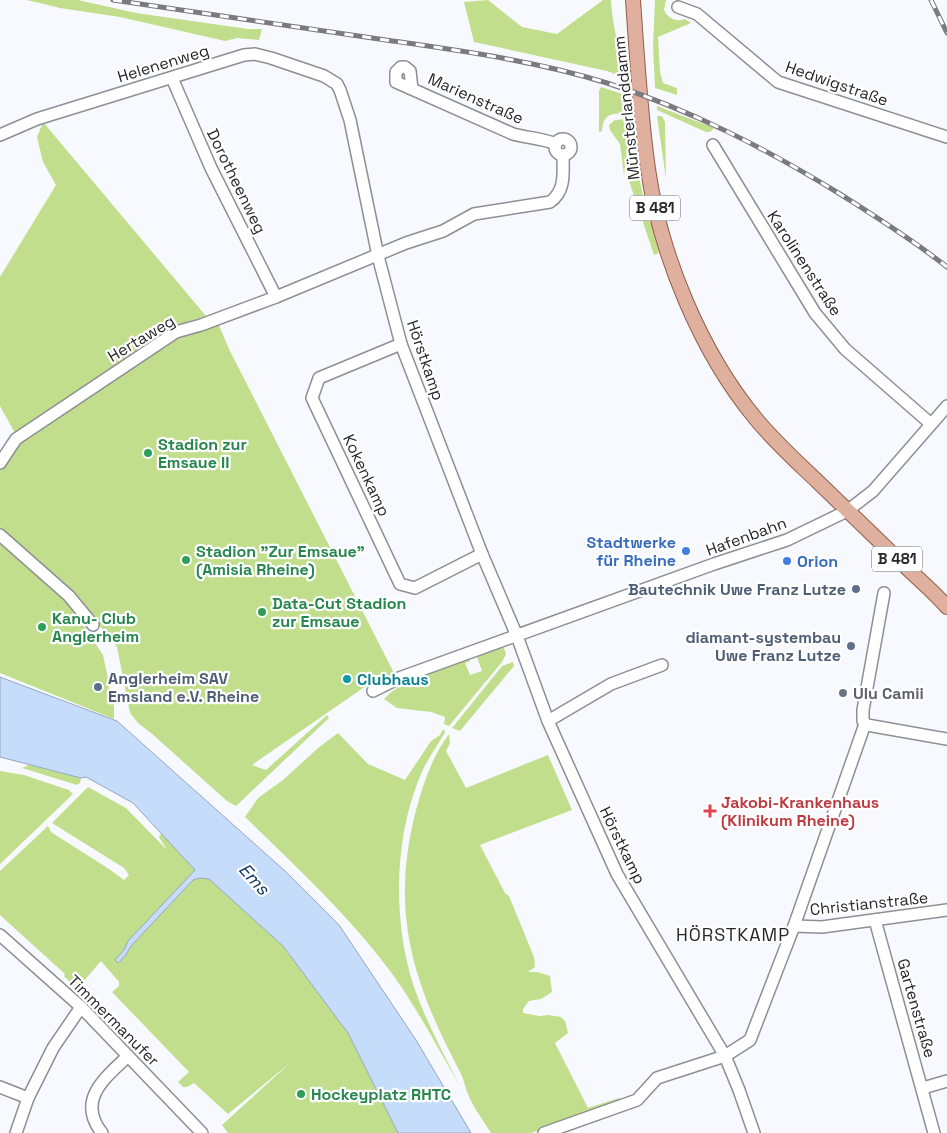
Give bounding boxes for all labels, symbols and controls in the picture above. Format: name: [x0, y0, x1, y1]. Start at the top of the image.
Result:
street label: Münsterlanddamm: [609, 35, 644, 181]
street label: Helenenweg: [115, 40, 212, 87]
street label: Hedwigstraße: [783, 56, 891, 111]
street label: Marienstraße: [425, 68, 527, 129]
street label: Dorotheenweg: [202, 125, 271, 237]
road number: B 481: [630, 196, 680, 220]
street label: Karolinenstraße: [763, 207, 847, 320]
street label: Hertaweg: [104, 310, 179, 367]
street label: Hörstkamp: [402, 317, 449, 403]
street label: Kokenkamp: [338, 431, 395, 520]
place label: Stadion zur Emsaue II: [158, 434, 247, 473]
marker: Stadion zur Emsaue II: [142, 447, 154, 459]
street label: Hafenbahn: [703, 512, 789, 561]
place label: Stadtwerke für Rheine: [587, 532, 676, 571]
place label: Stadion "Zur Emsaue" (Amisia Rheine): [196, 541, 365, 580]
marker: Stadtwerke für Rheine: [680, 545, 692, 557]
road number: B 481: [872, 546, 922, 572]
place label: Orion: [797, 551, 838, 572]
marker: Stadion "Zur Emsaue" (Amisia Rheine): [180, 554, 192, 566]
marker: Orion: [781, 555, 793, 567]
place label: Bautechnik Uwe Franz Lutze: [628, 579, 846, 600]
marker: Bautechnik Uwe Franz Lutze: [850, 583, 862, 595]
place label: Data-Cut Stadion zur Emsaue: [272, 593, 406, 632]
marker: Data-Cut Stadion zur Emsaue: [256, 606, 268, 618]
place label: Kanu- Club Anglerheim: [52, 608, 139, 647]
marker: Kanu- Club Anglerheim: [36, 621, 48, 633]
place label: diamant-systembau Uwe Franz Lutze: [685, 627, 841, 666]
marker: diamant-systembau Uwe Franz Lutze: [845, 640, 857, 652]
place label: Anglerheim SAV Emsland e.V. Rheine: [108, 668, 259, 707]
place label: Clubhaus: [357, 669, 429, 690]
marker: Clubhaus: [341, 673, 353, 685]
marker: Anglerheim SAV Emsland e.V. Rheine: [92, 681, 104, 693]
place label: Ulu Camii: [853, 683, 924, 704]
marker: Ulu Camii: [837, 687, 849, 699]
place label: Jakobi-Krankenhaus (Klinikum Rheine): [721, 792, 879, 831]
street label: Hörstkamp: [595, 803, 650, 887]
marker: Jakobi-Krankenhaus (Klinikum Rheine): [703, 804, 717, 818]
water label: Ems: [234, 858, 275, 900]
street label: Christianstraße: [809, 887, 929, 920]
district label: HÖRSTKAMP: [676, 923, 790, 946]
street label: Gartenstraße: [892, 956, 941, 1060]
street label: Timmermanufer: [63, 970, 164, 1071]
place label: Hockeyplatz RHTC: [311, 1084, 451, 1105]
marker: Hockeyplatz RHTC: [295, 1088, 307, 1100]

